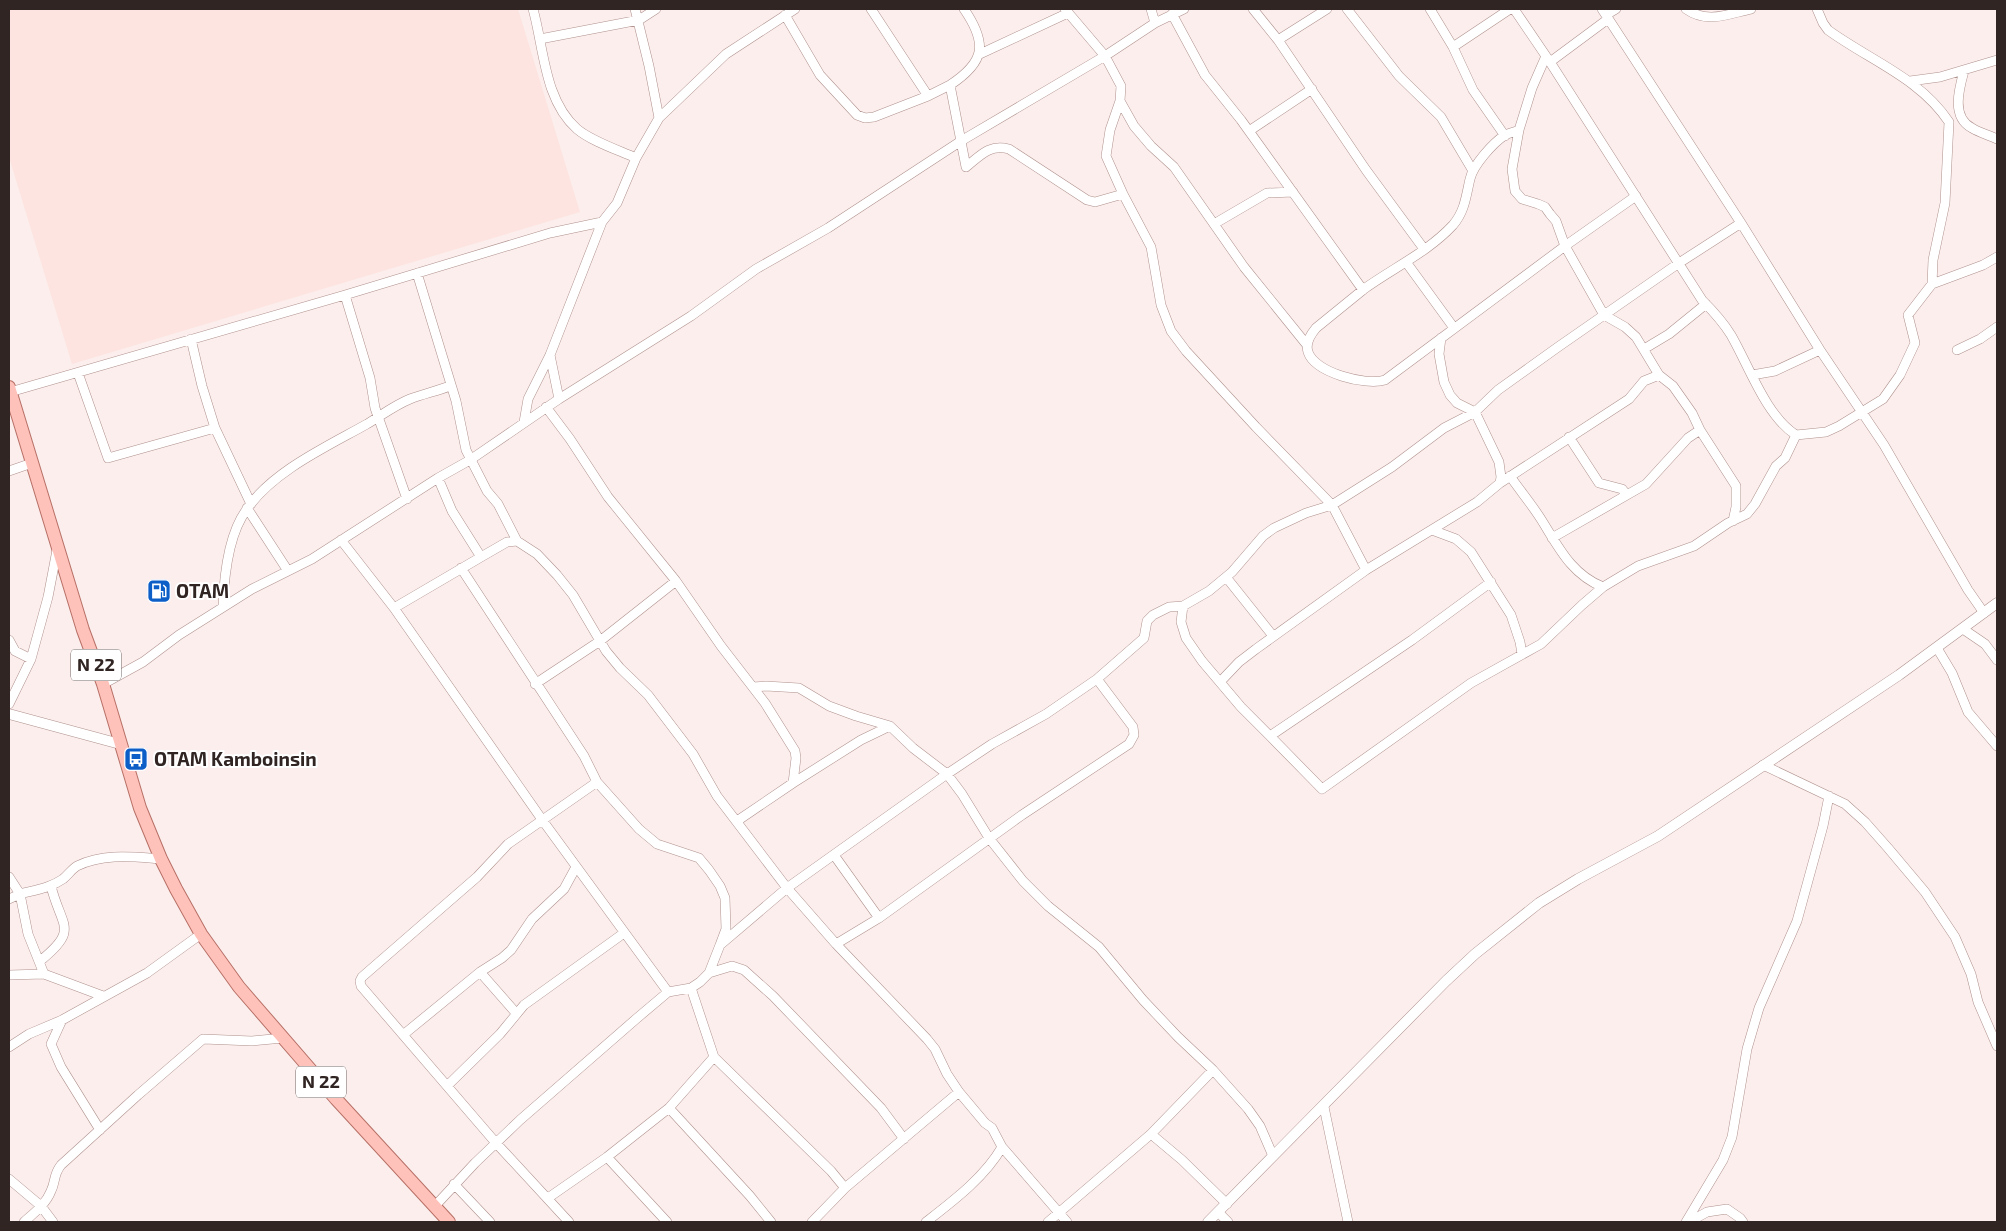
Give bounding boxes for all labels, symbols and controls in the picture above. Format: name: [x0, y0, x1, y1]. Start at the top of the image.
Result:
fuel station icon: OTAM: [146, 578, 172, 604]
place label: OTAM: [176, 579, 229, 602]
road number: N 22: [71, 650, 121, 680]
bus stop icon: OTAM Kamboinsin: [123, 746, 149, 772]
place label: OTAM Kamboinsin: [154, 747, 317, 770]
road number: N 22: [296, 1066, 346, 1098]

